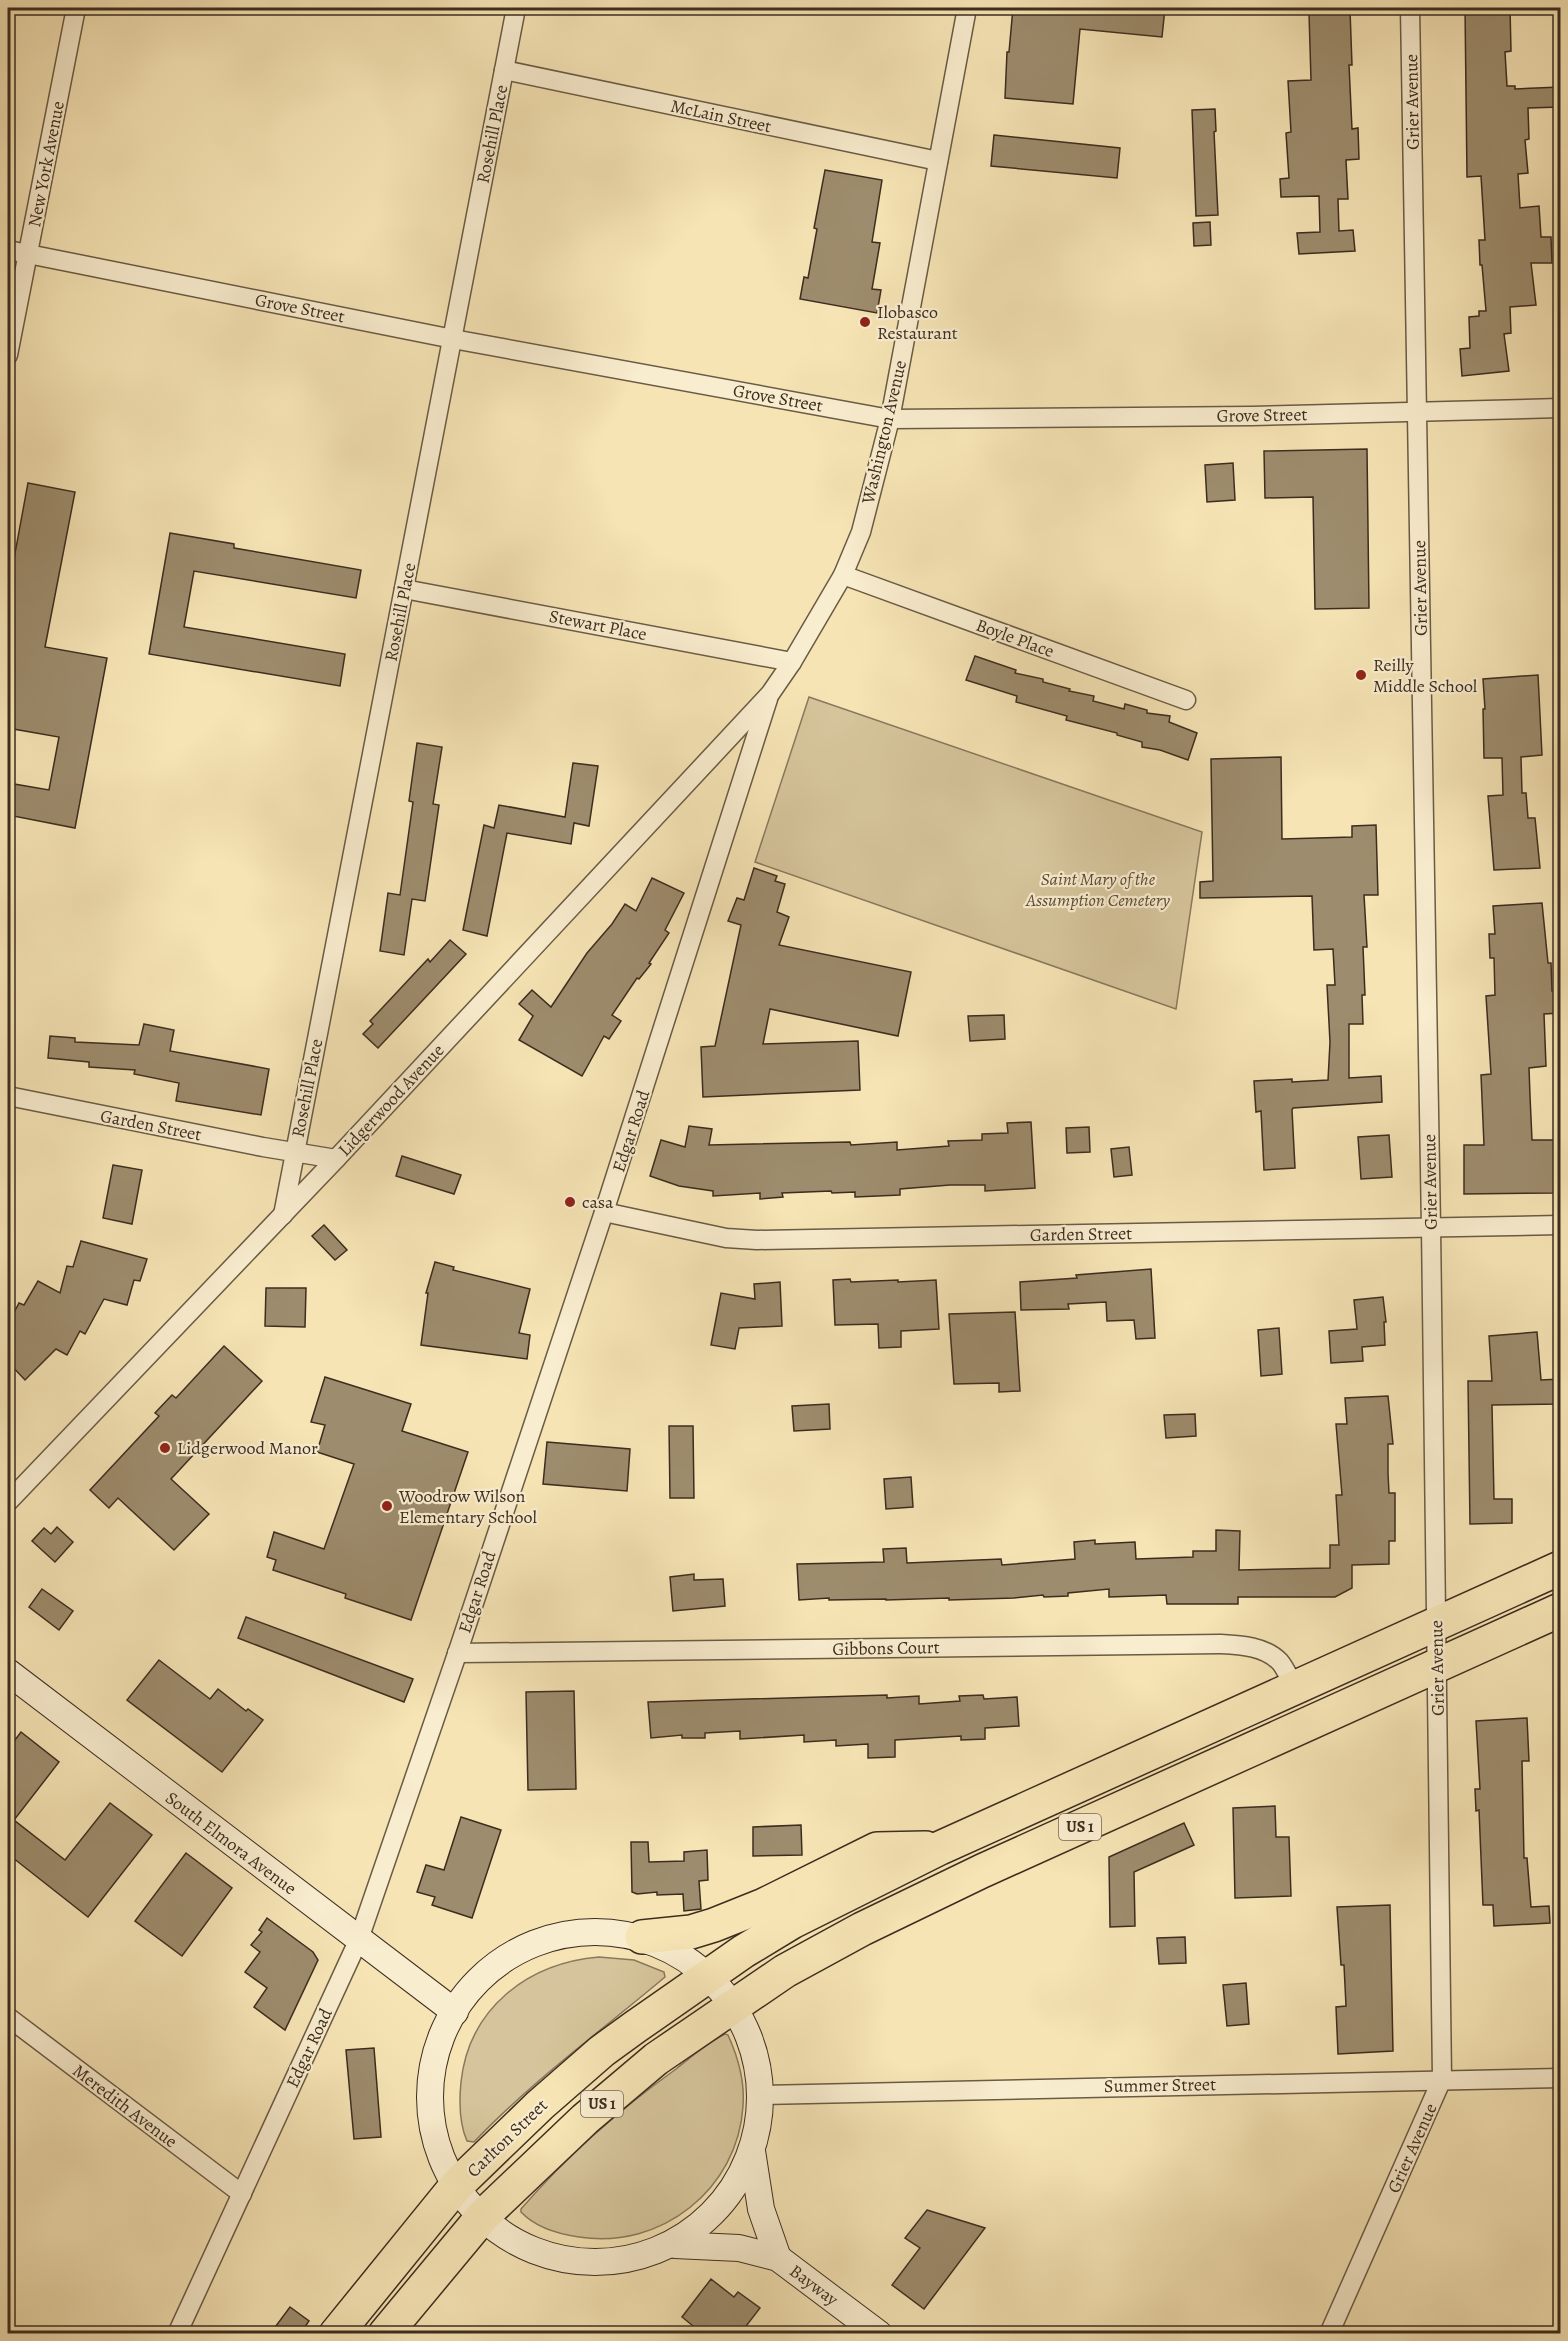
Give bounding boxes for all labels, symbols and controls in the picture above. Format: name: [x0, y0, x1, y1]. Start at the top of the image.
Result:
street label: Grier Avenue: [1399, 54, 1425, 150]
street label: Rosehill Place: [471, 83, 513, 185]
street label: McLain Street: [668, 94, 774, 138]
street label: New York Avenue: [22, 99, 70, 229]
street label: Grove Street: [253, 288, 347, 328]
place label: Ilobasco Restaurant: [877, 300, 958, 345]
marker: Ilobasco Restaurant: [858, 315, 872, 329]
street label: Washington Avenue: [856, 358, 912, 507]
street label: Grove Street: [731, 378, 825, 418]
street label: Grove Street: [1216, 402, 1308, 428]
street label: Grier Avenue: [1407, 540, 1433, 636]
street label: Rosehill Place: [379, 561, 421, 663]
street label: Stewart Place: [547, 604, 649, 646]
street label: Boyle Place: [973, 613, 1057, 663]
place label: Reilly Middle School: [1373, 653, 1478, 698]
marker: Reilly Middle School: [1354, 668, 1368, 682]
park label: Saint Mary of the Assumption Cemetery: [1025, 867, 1170, 912]
street label: Rosehill Place: [286, 1037, 328, 1139]
street label: Lidgerwood Avenue: [333, 1039, 449, 1161]
street label: Edgar Road: [606, 1087, 656, 1175]
street label: Garden Street: [98, 1103, 204, 1147]
street label: Grier Avenue: [1417, 1134, 1443, 1230]
place label: casa: [582, 1190, 614, 1214]
marker: casa: [563, 1195, 577, 1209]
street label: Garden Street: [1030, 1221, 1132, 1247]
place label: Lidgerwood Manor: [177, 1436, 318, 1460]
marker: Lidgerwood Manor: [158, 1441, 172, 1455]
place label: Woodrow Wilson Elementary School: [398, 1484, 537, 1529]
marker: Woodrow Wilson Elementary School: [380, 1499, 394, 1513]
street label: Edgar Road: [452, 1548, 502, 1636]
street label: Grier Avenue: [1424, 1620, 1450, 1716]
street label: Gibbons Court: [832, 1635, 940, 1661]
street label: South Elmora Avenue: [161, 1786, 301, 1900]
road number: US 1: [1059, 1814, 1101, 1840]
street label: Edgar Road: [280, 2004, 338, 2092]
street label: Meredith Avenue: [68, 2059, 182, 2153]
street label: Summer Street: [1104, 2072, 1216, 2098]
road number: US 1: [581, 2091, 623, 2117]
street label: Carlton Street: [461, 2093, 553, 2183]
street label: Grier Avenue: [1382, 2099, 1442, 2197]
street label: Bayway: [785, 2259, 844, 2312]

